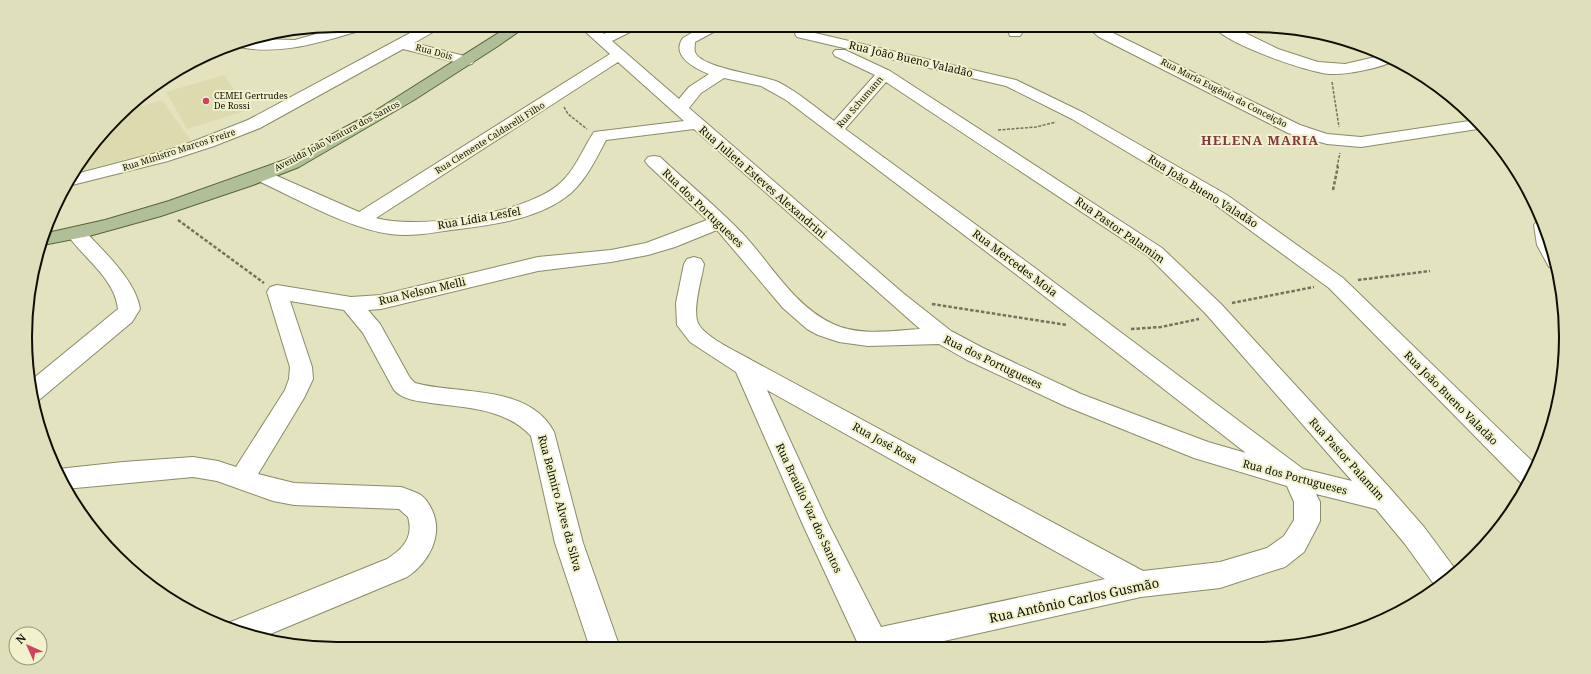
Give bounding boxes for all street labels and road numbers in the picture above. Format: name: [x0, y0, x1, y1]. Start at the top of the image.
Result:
street label: Rua João Bueno Valadão: [847, 37, 975, 80]
street label: Rua Dois: [414, 40, 454, 63]
street label: Rua Maria Eugênia da Conceição: [1159, 55, 1290, 130]
street label: Rua Schumann: [833, 73, 886, 130]
street label: Avenida João Ventura dos Santos: [272, 97, 402, 174]
street label: Rua Clemente Caldarelli Filho: [432, 98, 547, 177]
street label: Rua Julieta Esteves Alexandrini: [696, 122, 831, 241]
street label: Rua Ministro Marcos Freire: [121, 125, 237, 174]
street label: Rua João Bueno Valadão: [1145, 151, 1261, 231]
street label: Rua dos Portugueses: [659, 165, 747, 250]
street label: Rua Pastor Palamim: [1073, 193, 1169, 266]
street label: Rua Lídia Lesfel: [436, 203, 522, 232]
street label: Rua Mercedes Moia: [970, 226, 1061, 300]
street label: Rua Nelson Melli: [377, 273, 467, 308]
street label: Rua dos Portugueses: [941, 331, 1045, 392]
street label: Rua João Bueno Valadão: [1401, 347, 1502, 448]
street label: Rua Pastor Palamim: [1306, 414, 1389, 504]
street label: Rua José Rosa: [850, 419, 920, 467]
street label: Rua Belmiro Alves da Silva: [535, 433, 586, 573]
street label: Rua Braúlio Vaz dos Santos: [773, 440, 846, 575]
street label: Rua dos Portugueses: [1241, 455, 1349, 498]
street label: Rua Antônio Carlos Gusmão: [987, 573, 1161, 627]

